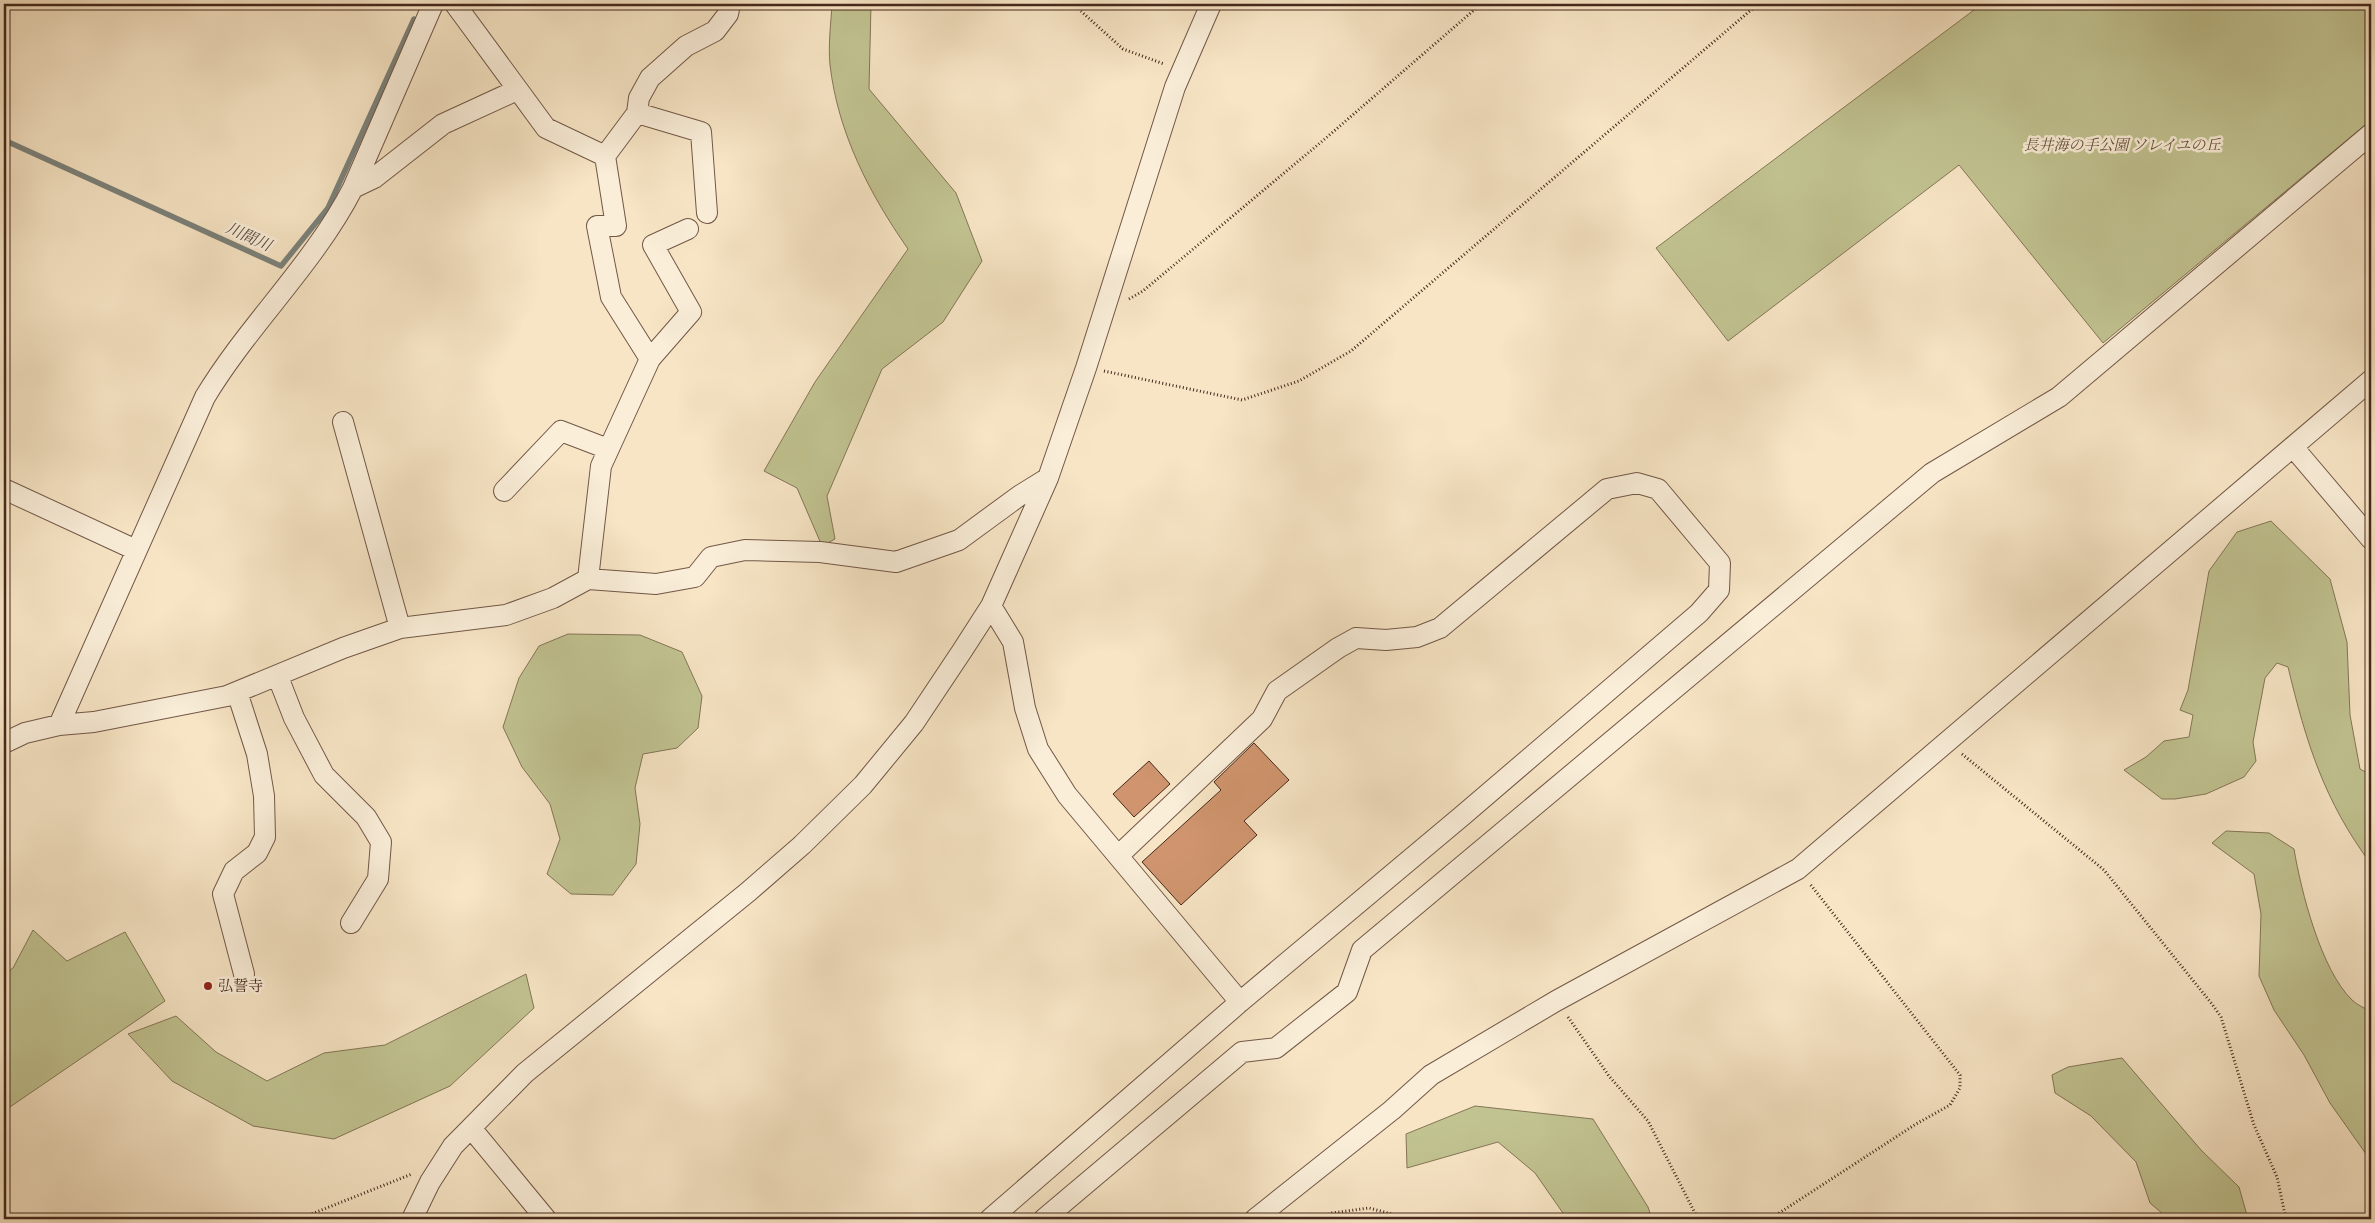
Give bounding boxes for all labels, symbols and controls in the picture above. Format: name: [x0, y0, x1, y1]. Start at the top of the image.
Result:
park label: 長井海の手公園 ソレイユの丘: [2024, 136, 2221, 155]
water label: 川間川: [222, 219, 276, 258]
place label: 弘誓寺: [218, 977, 263, 996]
marker: 弘誓寺: [202, 980, 214, 992]

